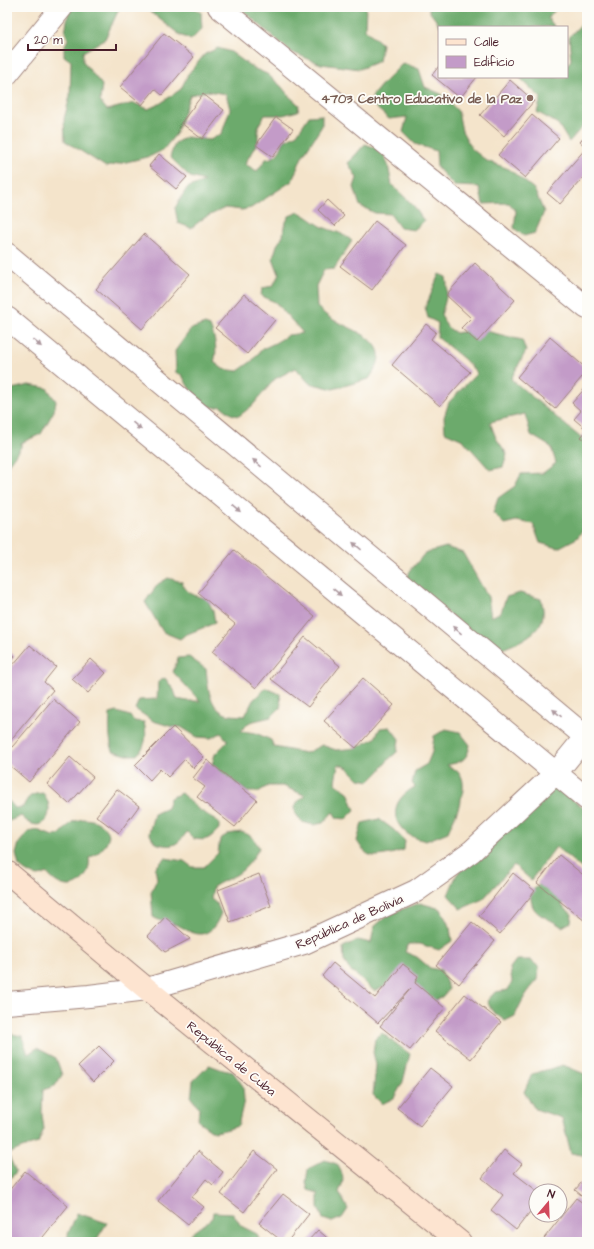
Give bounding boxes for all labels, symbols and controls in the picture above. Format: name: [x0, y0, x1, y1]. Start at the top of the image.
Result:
scale bar: [28, 26, 116, 52]
legend: [438, 26, 568, 78]
text: 20 m: [34, 32, 63, 49]
text: Calle: [474, 34, 499, 51]
text: Edificio: [474, 54, 514, 71]
place label: 4703 Centro Educativo de la Paz: [321, 90, 523, 108]
marker: 4703 Centro Educativo de la Paz: [525, 93, 535, 103]
one-way arrow: [32, 339, 42, 348]
one-way arrow: [132, 422, 143, 430]
one-way arrow: [252, 459, 263, 468]
one-way arrow: [232, 504, 243, 513]
one-way arrow: [352, 542, 363, 551]
one-way arrow: [332, 587, 343, 596]
one-way arrow: [452, 625, 463, 634]
one-way arrow: [552, 708, 562, 717]
street label: República de Bolivia: [293, 890, 407, 954]
street label: República de Cuba: [183, 1017, 280, 1101]
north arrow: [528, 1183, 568, 1223]
text: N: [545, 1186, 557, 1202]

